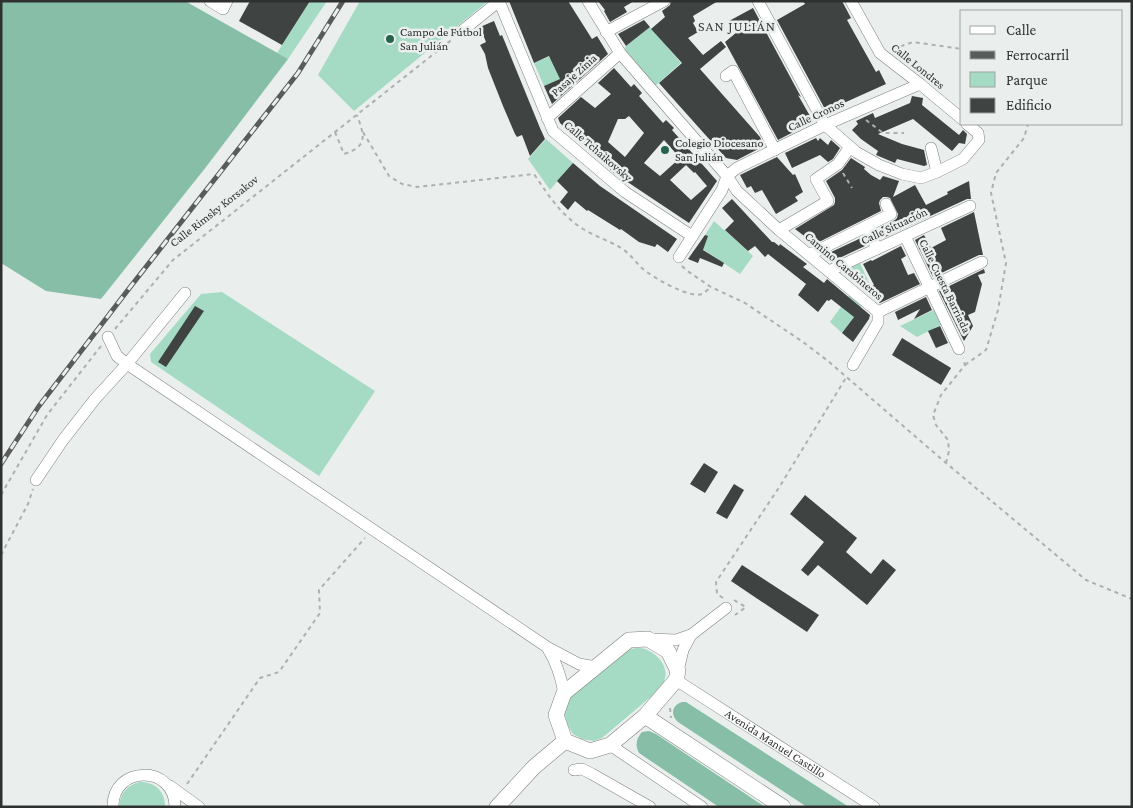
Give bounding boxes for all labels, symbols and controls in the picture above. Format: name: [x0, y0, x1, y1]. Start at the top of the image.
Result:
legend: [960, 10, 1123, 125]
district label: SAN JULIÁN: [698, 18, 776, 34]
text: Calle: [1006, 22, 1037, 38]
place label: Campo de Fútbol San Julián: [400, 25, 482, 53]
marker: Campo de Fútbol San Julián: [384, 33, 396, 45]
street label: Calle Londres: [888, 40, 948, 92]
text: Ferrocarril: [1006, 47, 1069, 63]
street label: Pasaje Zinia: [548, 51, 600, 99]
text: Parque: [1006, 72, 1048, 89]
street label: Calle Cronos: [786, 96, 847, 134]
text: Edificio: [1006, 97, 1052, 113]
street label: Calle Tchaikovsky: [561, 118, 635, 185]
place label: Colegio Diocesano San Julián: [675, 136, 764, 164]
marker: Colegio Diocesano San Julián: [659, 144, 671, 156]
street label: Calle Rimsky Korsakov: [167, 172, 261, 250]
street label: Calle Situación: [859, 204, 930, 247]
street label: Camino Carabineros: [802, 229, 886, 303]
street label: Calle Cuesta Barriada: [916, 237, 974, 336]
street label: Avenida Manuel Castillo: [722, 706, 828, 781]

